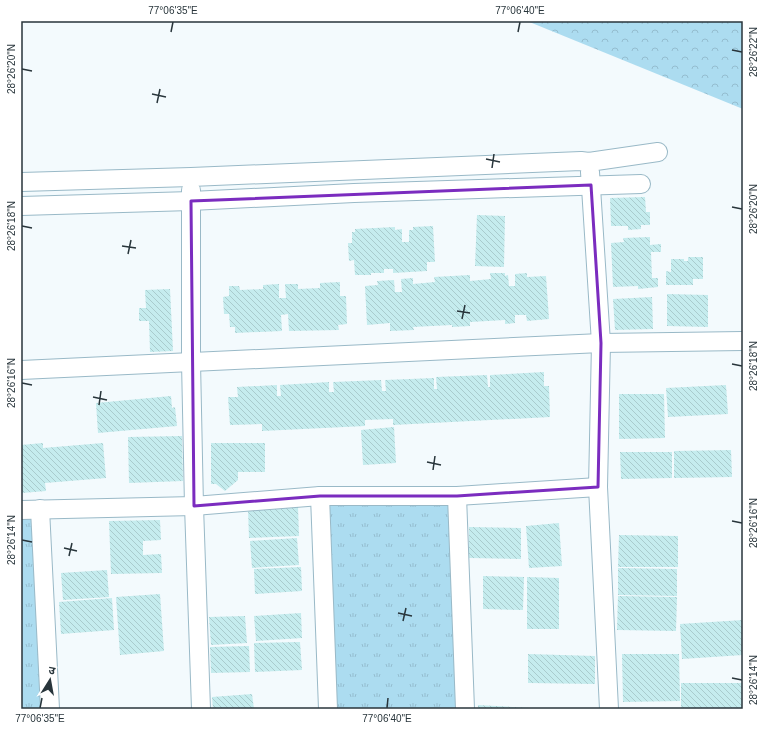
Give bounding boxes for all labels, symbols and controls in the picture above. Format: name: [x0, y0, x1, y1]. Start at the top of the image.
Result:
text: 77°06'35"E: [148, 5, 198, 16]
text: 77°06'40"E: [495, 5, 545, 16]
text: 28°26'22"N: [748, 27, 759, 77]
text: 28°26'20"N: [6, 44, 17, 94]
text: 28°26'20"N: [748, 184, 759, 234]
text: 28°26'18"N: [6, 201, 17, 251]
text: 28°26'18"N: [748, 341, 759, 391]
text: 28°26'16"N: [6, 358, 17, 408]
text: 28°26'16"N: [748, 498, 759, 548]
text: 28°26'14"N: [6, 515, 17, 565]
text: 28°26'14"N: [748, 655, 759, 705]
north arrow: [30, 660, 70, 700]
text: उ: [48, 664, 57, 677]
text: 77°06'35"E: [15, 713, 65, 724]
text: 77°06'40"E: [362, 713, 412, 724]

